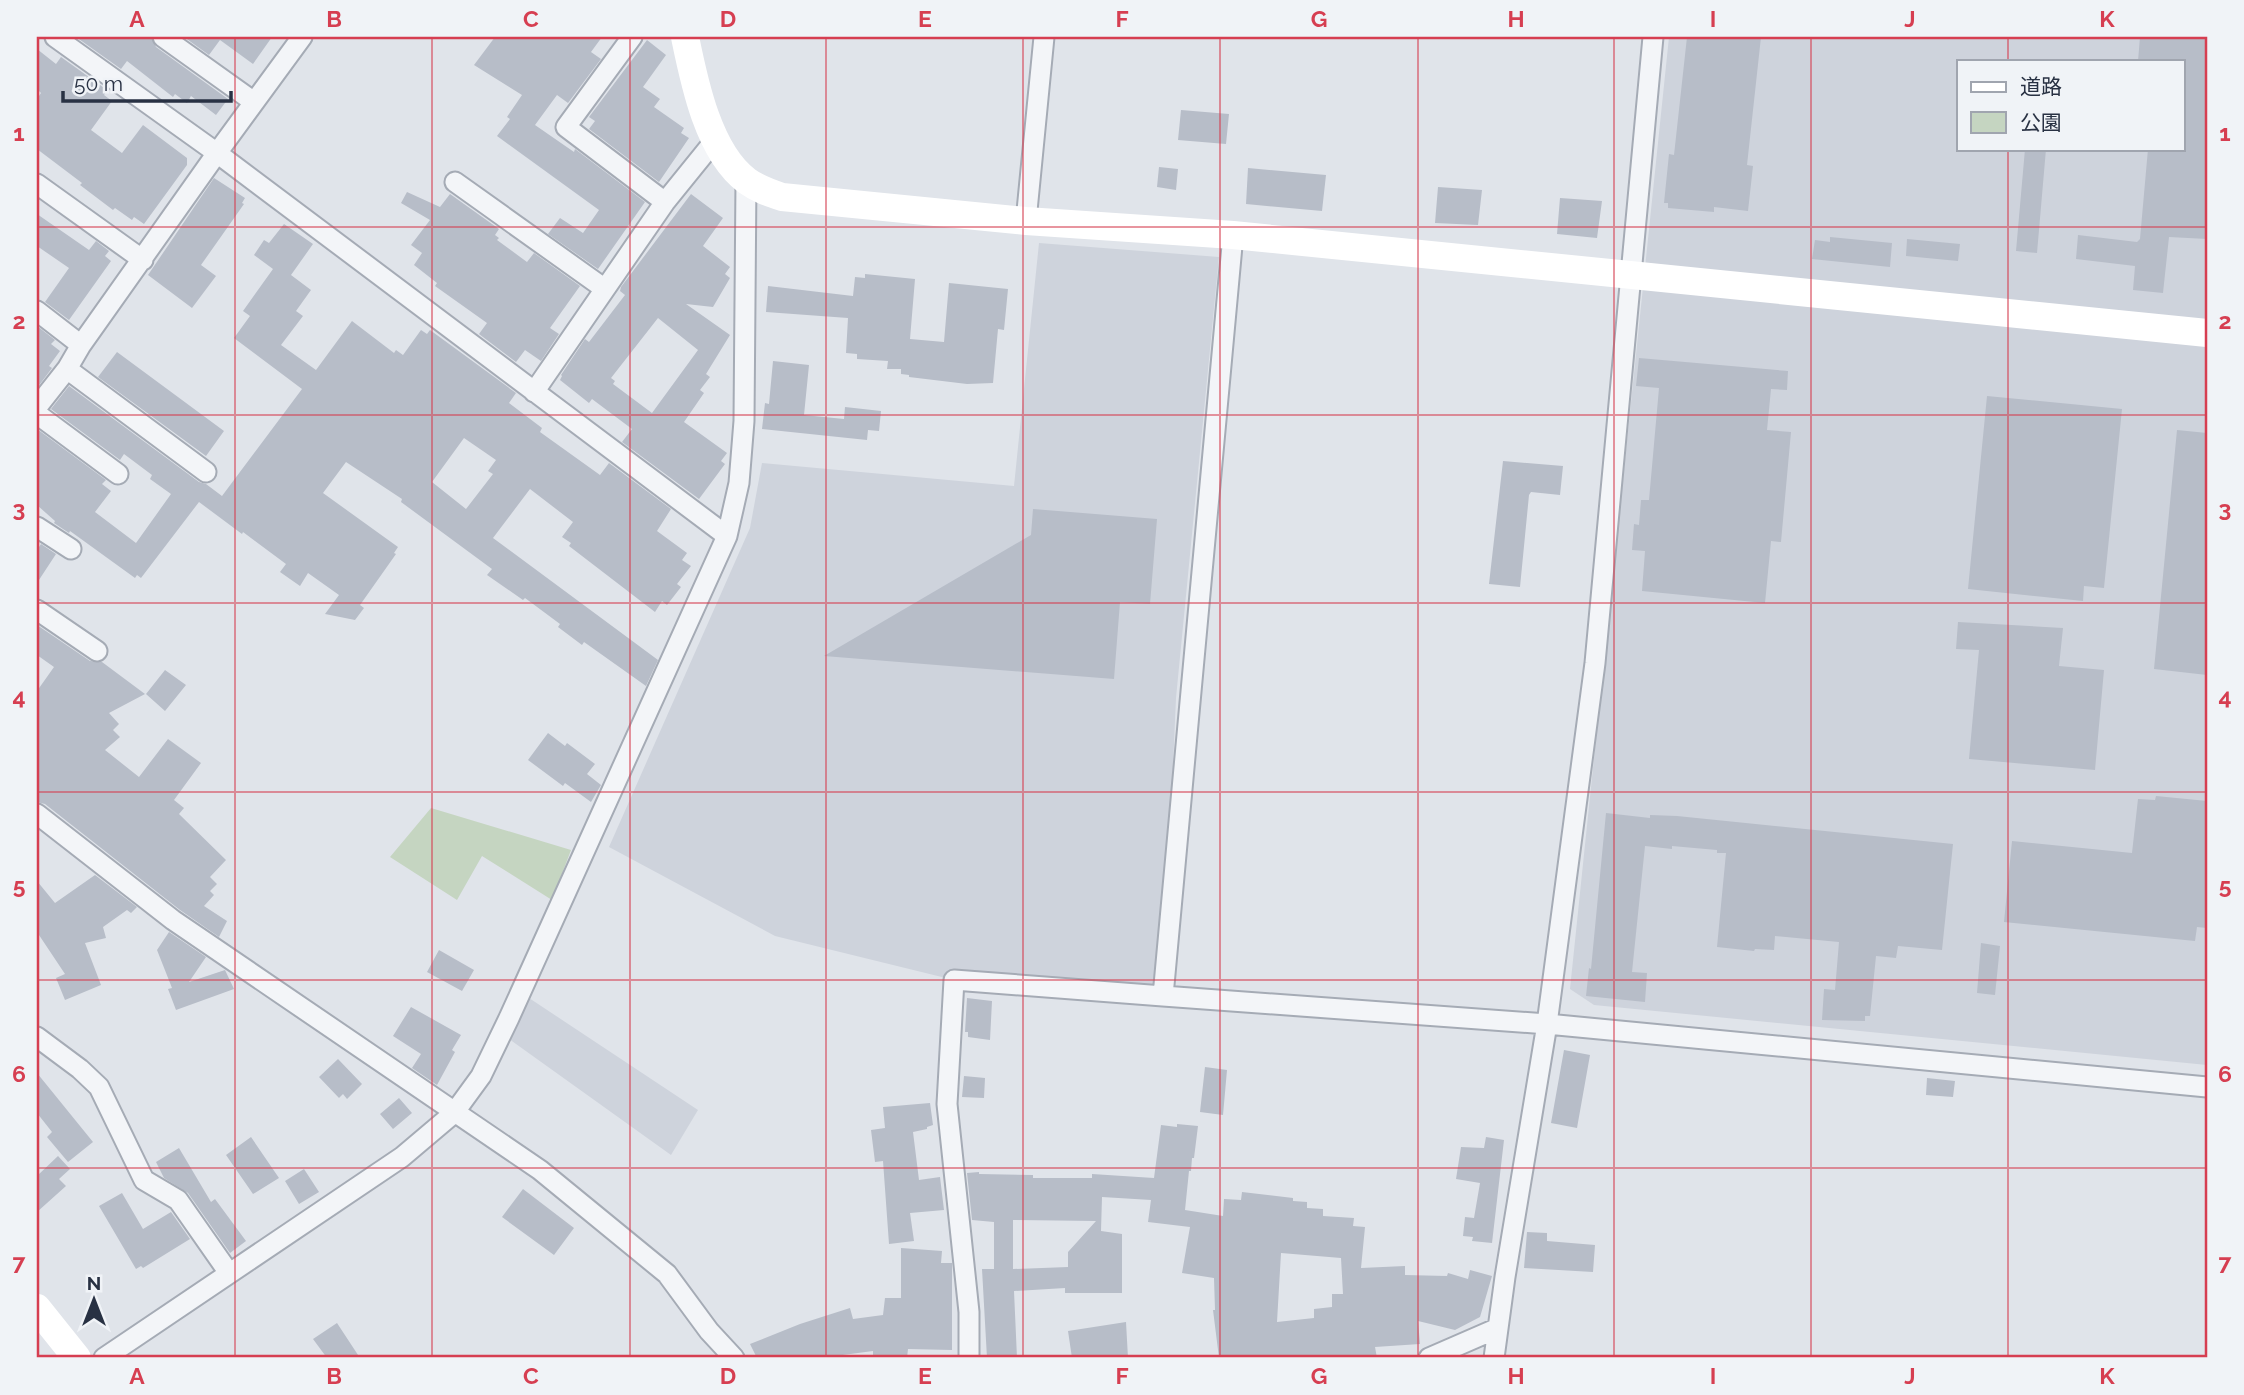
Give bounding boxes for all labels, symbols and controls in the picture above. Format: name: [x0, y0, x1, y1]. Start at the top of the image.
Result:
text: A: [129, 5, 145, 32]
text: B: [326, 5, 342, 32]
text: C: [523, 5, 539, 32]
text: D: [720, 5, 736, 32]
text: E: [918, 5, 932, 32]
text: F: [1115, 5, 1129, 32]
text: G: [1311, 5, 1327, 32]
text: H: [1507, 5, 1525, 32]
text: I: [1710, 5, 1716, 32]
text: J: [1904, 5, 1916, 32]
text: K: [2099, 5, 2115, 32]
scale bar: [63, 60, 231, 104]
legend: [1957, 60, 2184, 150]
text: 50 m: [74, 71, 123, 96]
text: 道路: [2020, 74, 2062, 99]
text: 公園: [2020, 110, 2062, 135]
text: 1: [13, 119, 25, 146]
text: 1: [2219, 119, 2231, 146]
text: 2: [13, 307, 25, 334]
text: 2: [2219, 307, 2231, 334]
text: 3: [13, 495, 25, 522]
text: 3: [2219, 495, 2231, 522]
text: 4: [12, 683, 26, 710]
text: 4: [2218, 683, 2232, 710]
text: 5: [13, 872, 26, 899]
text: 5: [2219, 872, 2232, 899]
text: 6: [12, 1060, 26, 1087]
text: 6: [2218, 1060, 2232, 1087]
text: 7: [13, 1248, 26, 1275]
text: 7: [2219, 1248, 2232, 1275]
north arrow: [60, 1266, 130, 1336]
text: N: [87, 1272, 101, 1294]
text: A: [129, 1362, 145, 1389]
text: B: [326, 1362, 342, 1389]
text: C: [523, 1362, 539, 1389]
text: D: [720, 1362, 736, 1389]
text: E: [918, 1362, 932, 1389]
text: F: [1115, 1362, 1129, 1389]
text: G: [1311, 1362, 1327, 1389]
text: H: [1507, 1362, 1525, 1389]
text: I: [1710, 1362, 1716, 1389]
text: J: [1904, 1362, 1916, 1389]
text: K: [2099, 1362, 2115, 1389]

